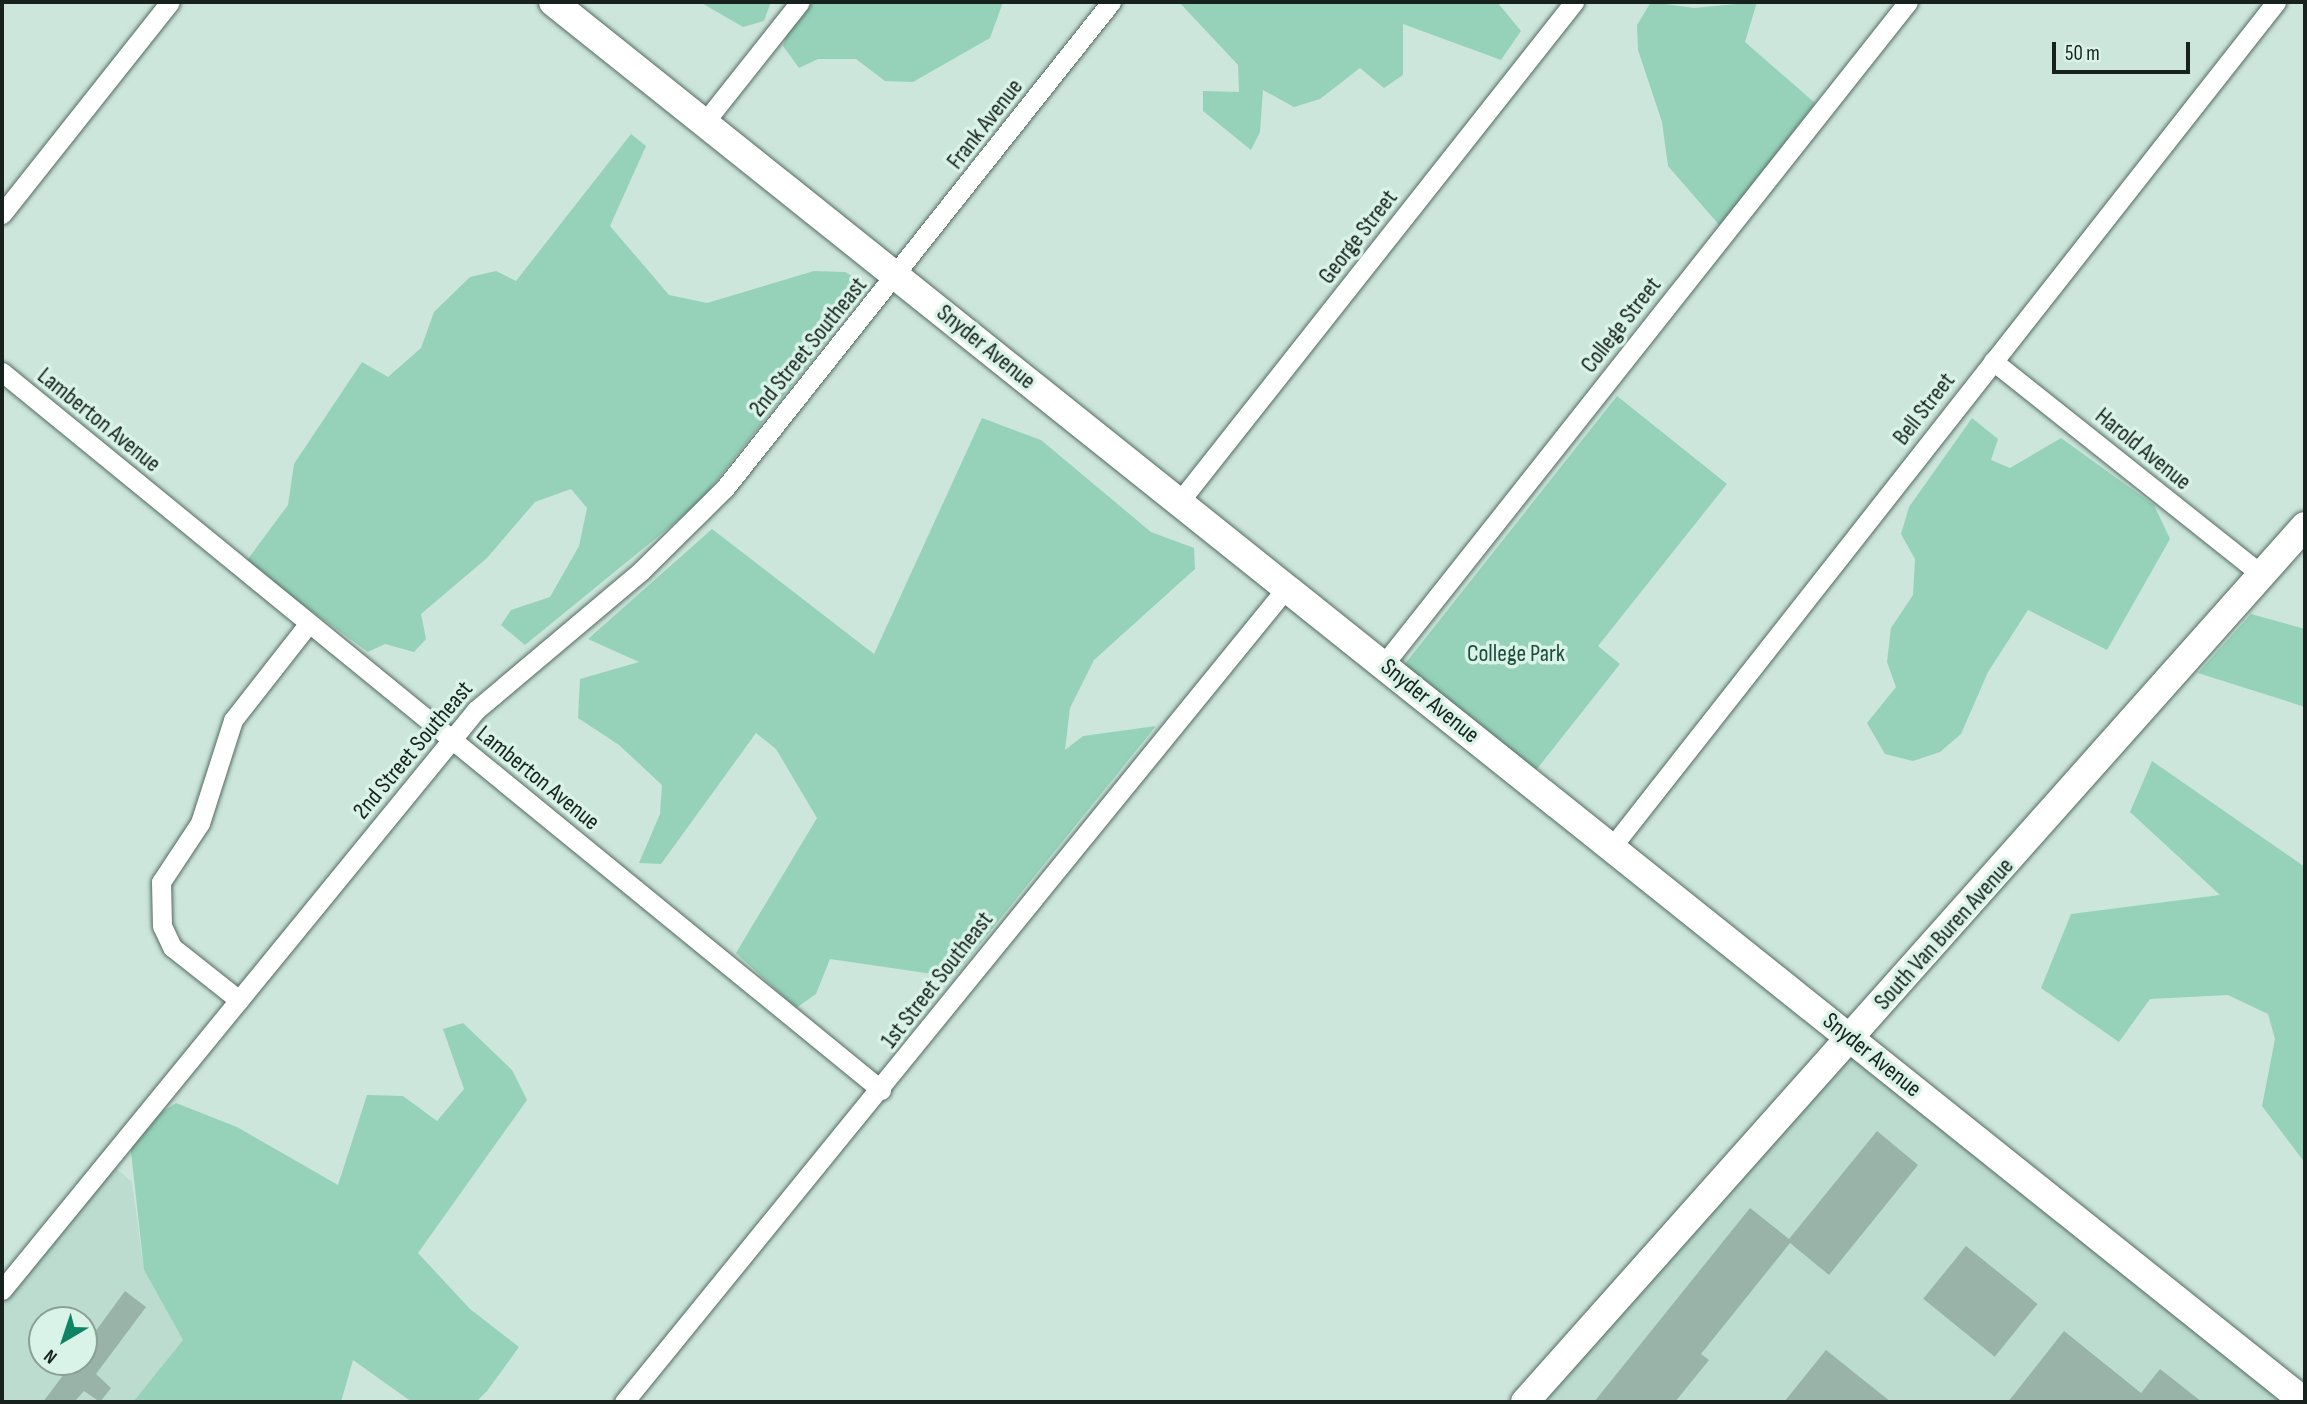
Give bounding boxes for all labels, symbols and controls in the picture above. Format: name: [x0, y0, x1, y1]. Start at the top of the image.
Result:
scale bar: [2055, 28, 2193, 72]
text: 50 m: [2065, 41, 2100, 66]
street label: Frank Avenue: [941, 73, 1029, 175]
street label: George Street: [1312, 184, 1404, 290]
street label: 2nd Street Southeast: [743, 271, 873, 423]
street label: College Street: [1575, 271, 1667, 379]
street label: Snyder Avenue: [931, 298, 1041, 396]
street label: Lamberton Avenue: [32, 362, 166, 478]
street label: Bell Street: [1887, 367, 1961, 451]
street label: Harold Avenue: [2089, 402, 2197, 496]
park label: College Park: [1467, 640, 1565, 668]
street label: Snyder Avenue: [1375, 652, 1485, 750]
street label: 2nd Street Southeast: [347, 675, 479, 825]
street label: Lamberton Avenue: [471, 720, 605, 836]
street label: South Van Buren Avenue: [1868, 852, 2020, 1016]
street label: 1st Street Southeast: [875, 906, 999, 1054]
street label: Snyder Avenue: [1817, 1006, 1927, 1104]
north arrow: [28, 1306, 98, 1376]
text: N: [40, 1344, 62, 1368]

